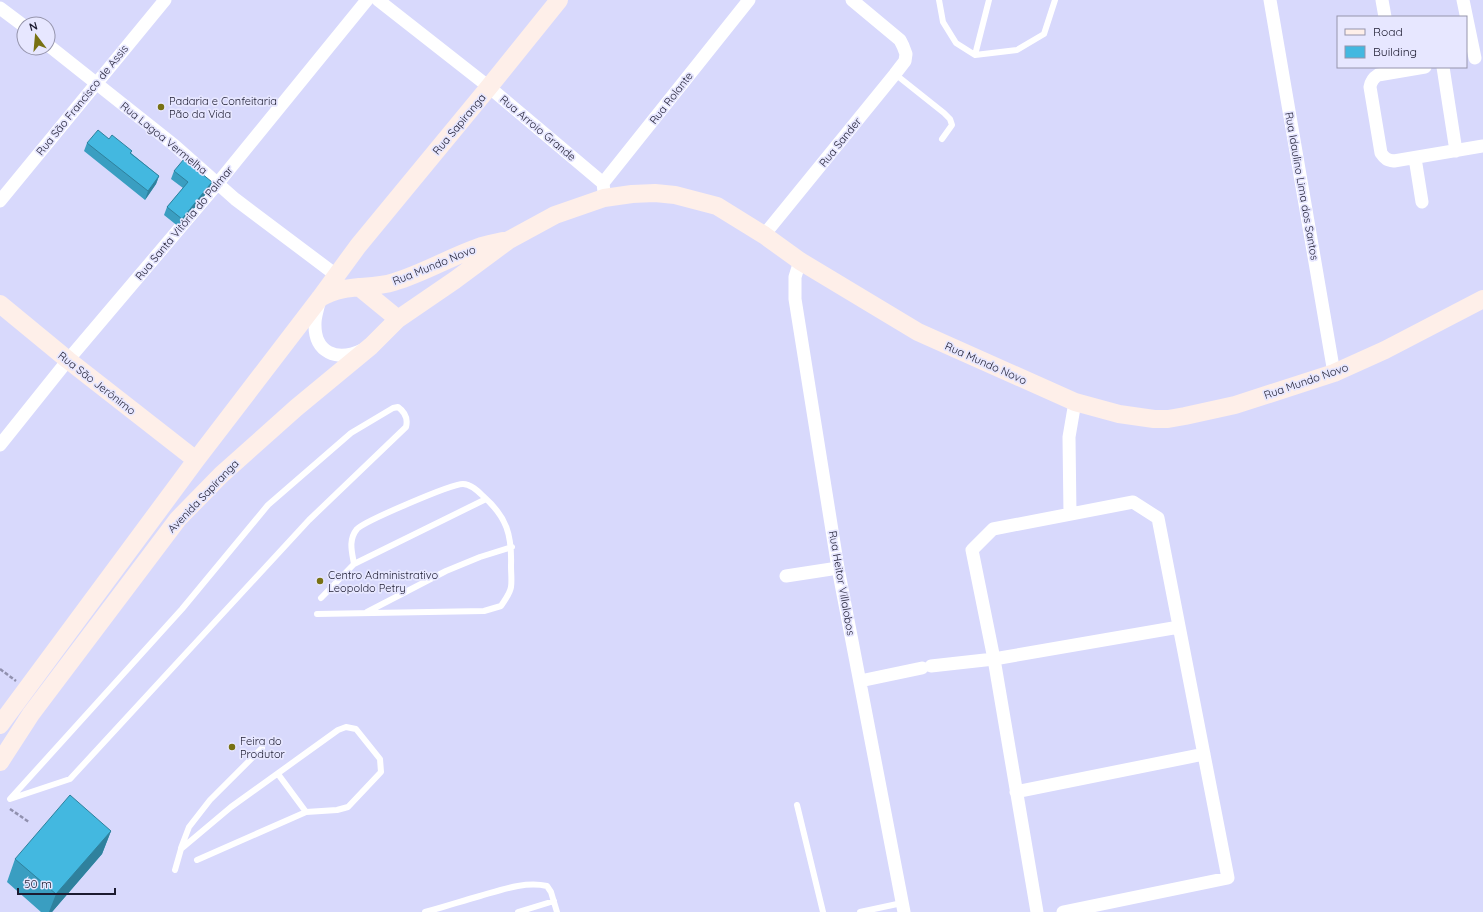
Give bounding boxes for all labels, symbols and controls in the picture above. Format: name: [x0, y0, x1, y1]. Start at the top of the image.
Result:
north arrow: [16, 16, 56, 56]
legend: [1337, 16, 1467, 68]
text: N: [27, 19, 39, 34]
text: Road: [1373, 24, 1403, 39]
street label: Rua São Francisco de Assis: [33, 42, 131, 158]
text: Building: [1373, 44, 1417, 59]
street label: Rua Rolante: [646, 69, 696, 127]
street label: Rua Sapiranga: [429, 91, 489, 157]
street label: Rua Arroio Grande: [497, 92, 579, 164]
place label: Padaria e Confeitaria Pão da Vida: [169, 94, 277, 121]
street label: Rua Lagoa Vermelha: [118, 99, 210, 177]
marker: Padaria e Confeitaria Pão da Vida: [156, 102, 166, 112]
street label: Rua Idaulino Lima dos Santos: [1282, 111, 1322, 261]
street label: Rua Sander: [816, 114, 865, 170]
street label: Rua Santa Vitória do Palmar: [132, 162, 236, 283]
street label: Rua Mundo Novo: [390, 242, 478, 288]
street label: Rua Mundo Novo: [943, 339, 1029, 387]
street label: Rua São Jerônimo: [55, 348, 139, 418]
street label: Rua Mundo Novo: [1262, 360, 1350, 402]
street label: Avenida Sapiranga: [165, 456, 241, 536]
street label: Rua Heitor Villalobos: [826, 530, 858, 636]
place label: Centro Administrativo Leopoldo Petry: [328, 568, 439, 595]
marker: Centro Administrativo Leopoldo Petry: [315, 576, 325, 586]
place label: Feira do Produtor: [240, 734, 286, 761]
marker: Feira do Produtor: [227, 742, 237, 752]
scale bar: [18, 870, 115, 896]
text: 50 m: [24, 876, 52, 891]

